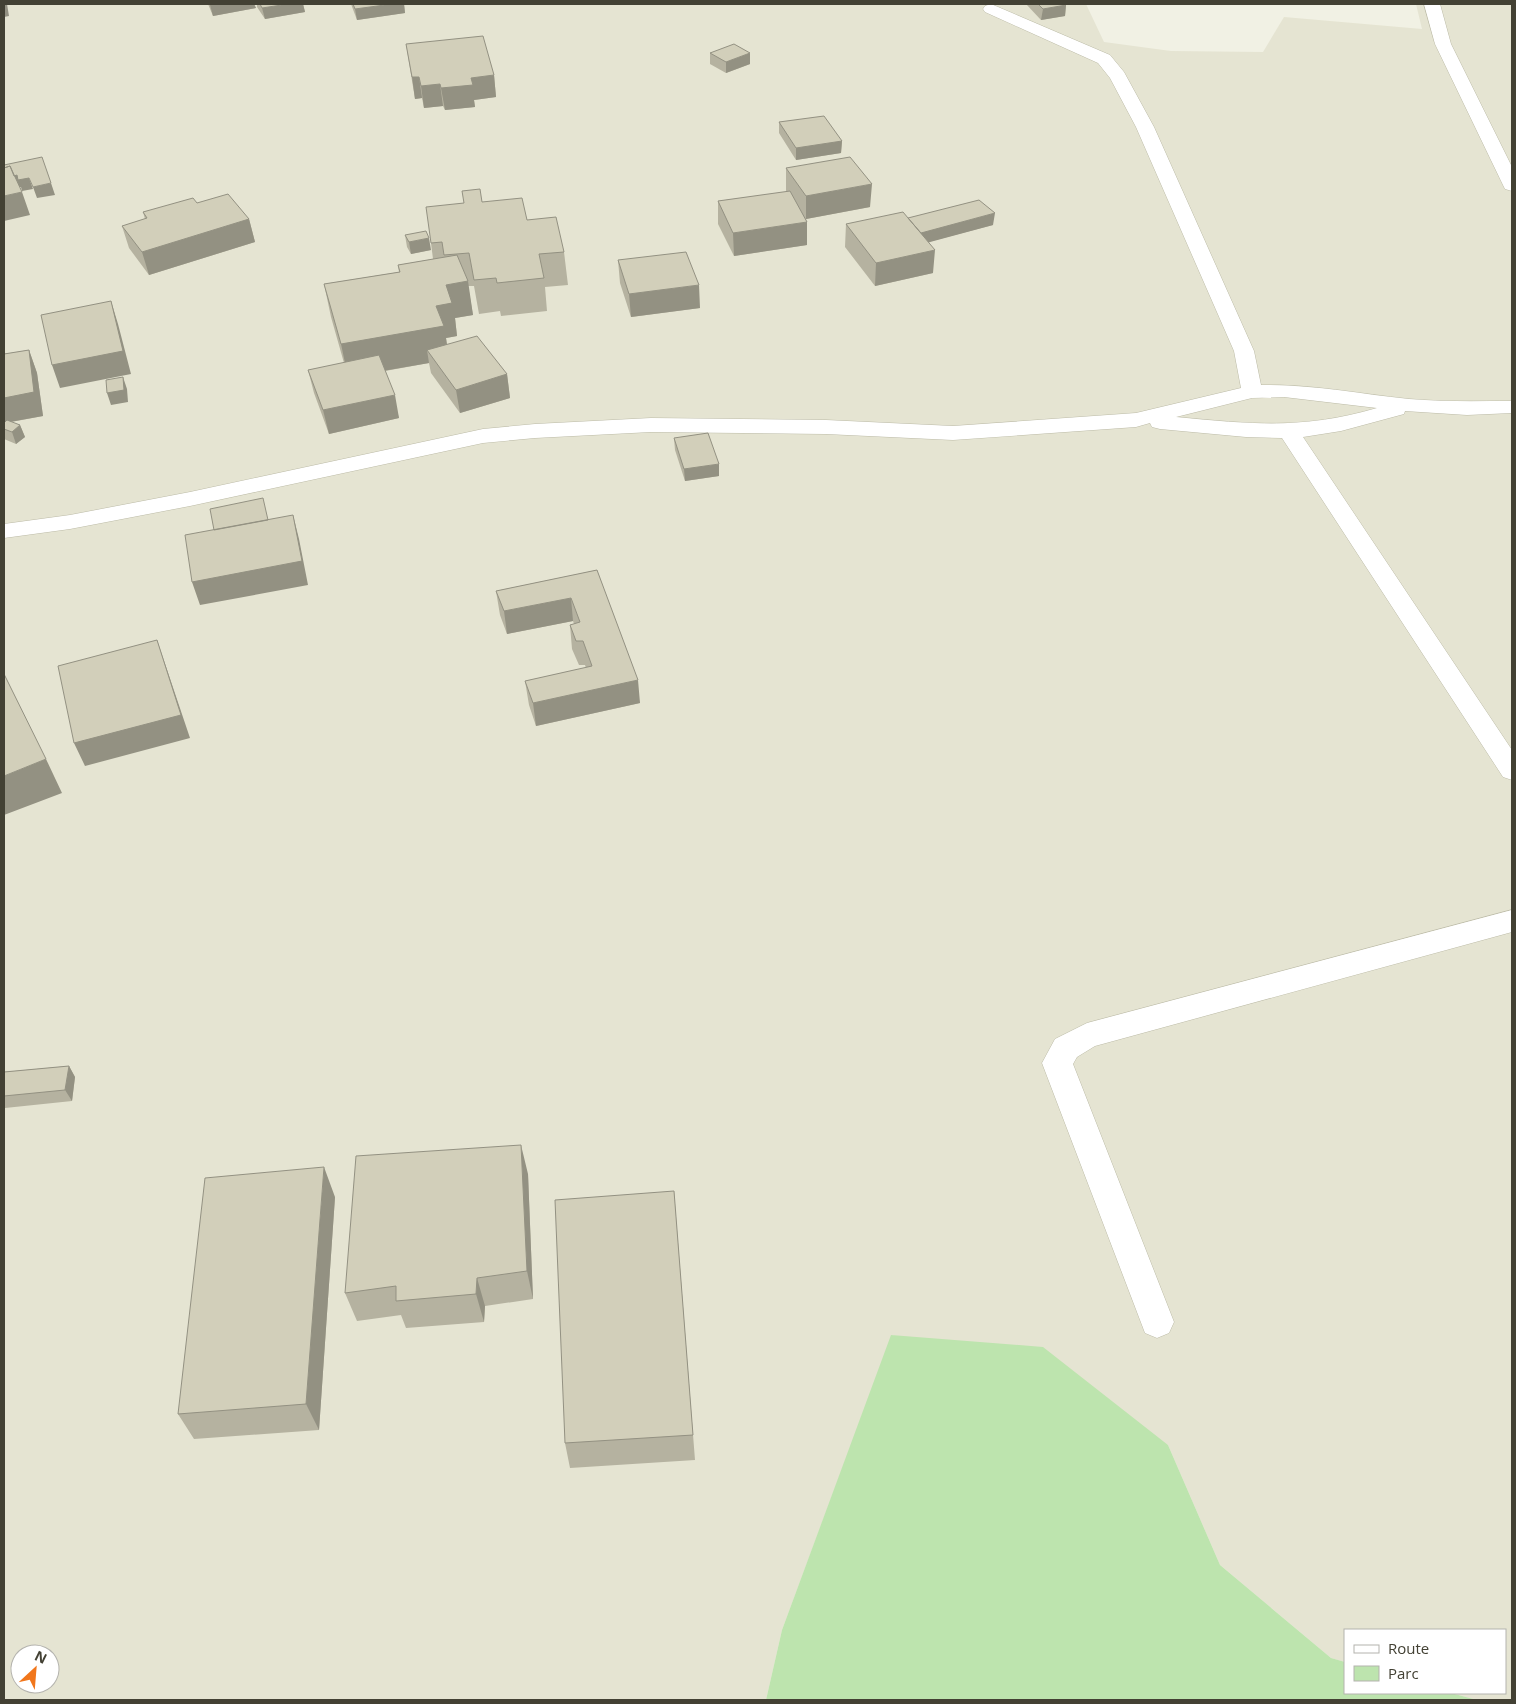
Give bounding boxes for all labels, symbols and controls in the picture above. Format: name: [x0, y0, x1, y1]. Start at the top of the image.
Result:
legend: [1344, 1629, 1506, 1694]
text: Route: [1388, 1638, 1429, 1658]
north arrow: [10, 1644, 60, 1694]
text: N: [32, 1646, 50, 1668]
text: Parc: [1388, 1663, 1419, 1683]

